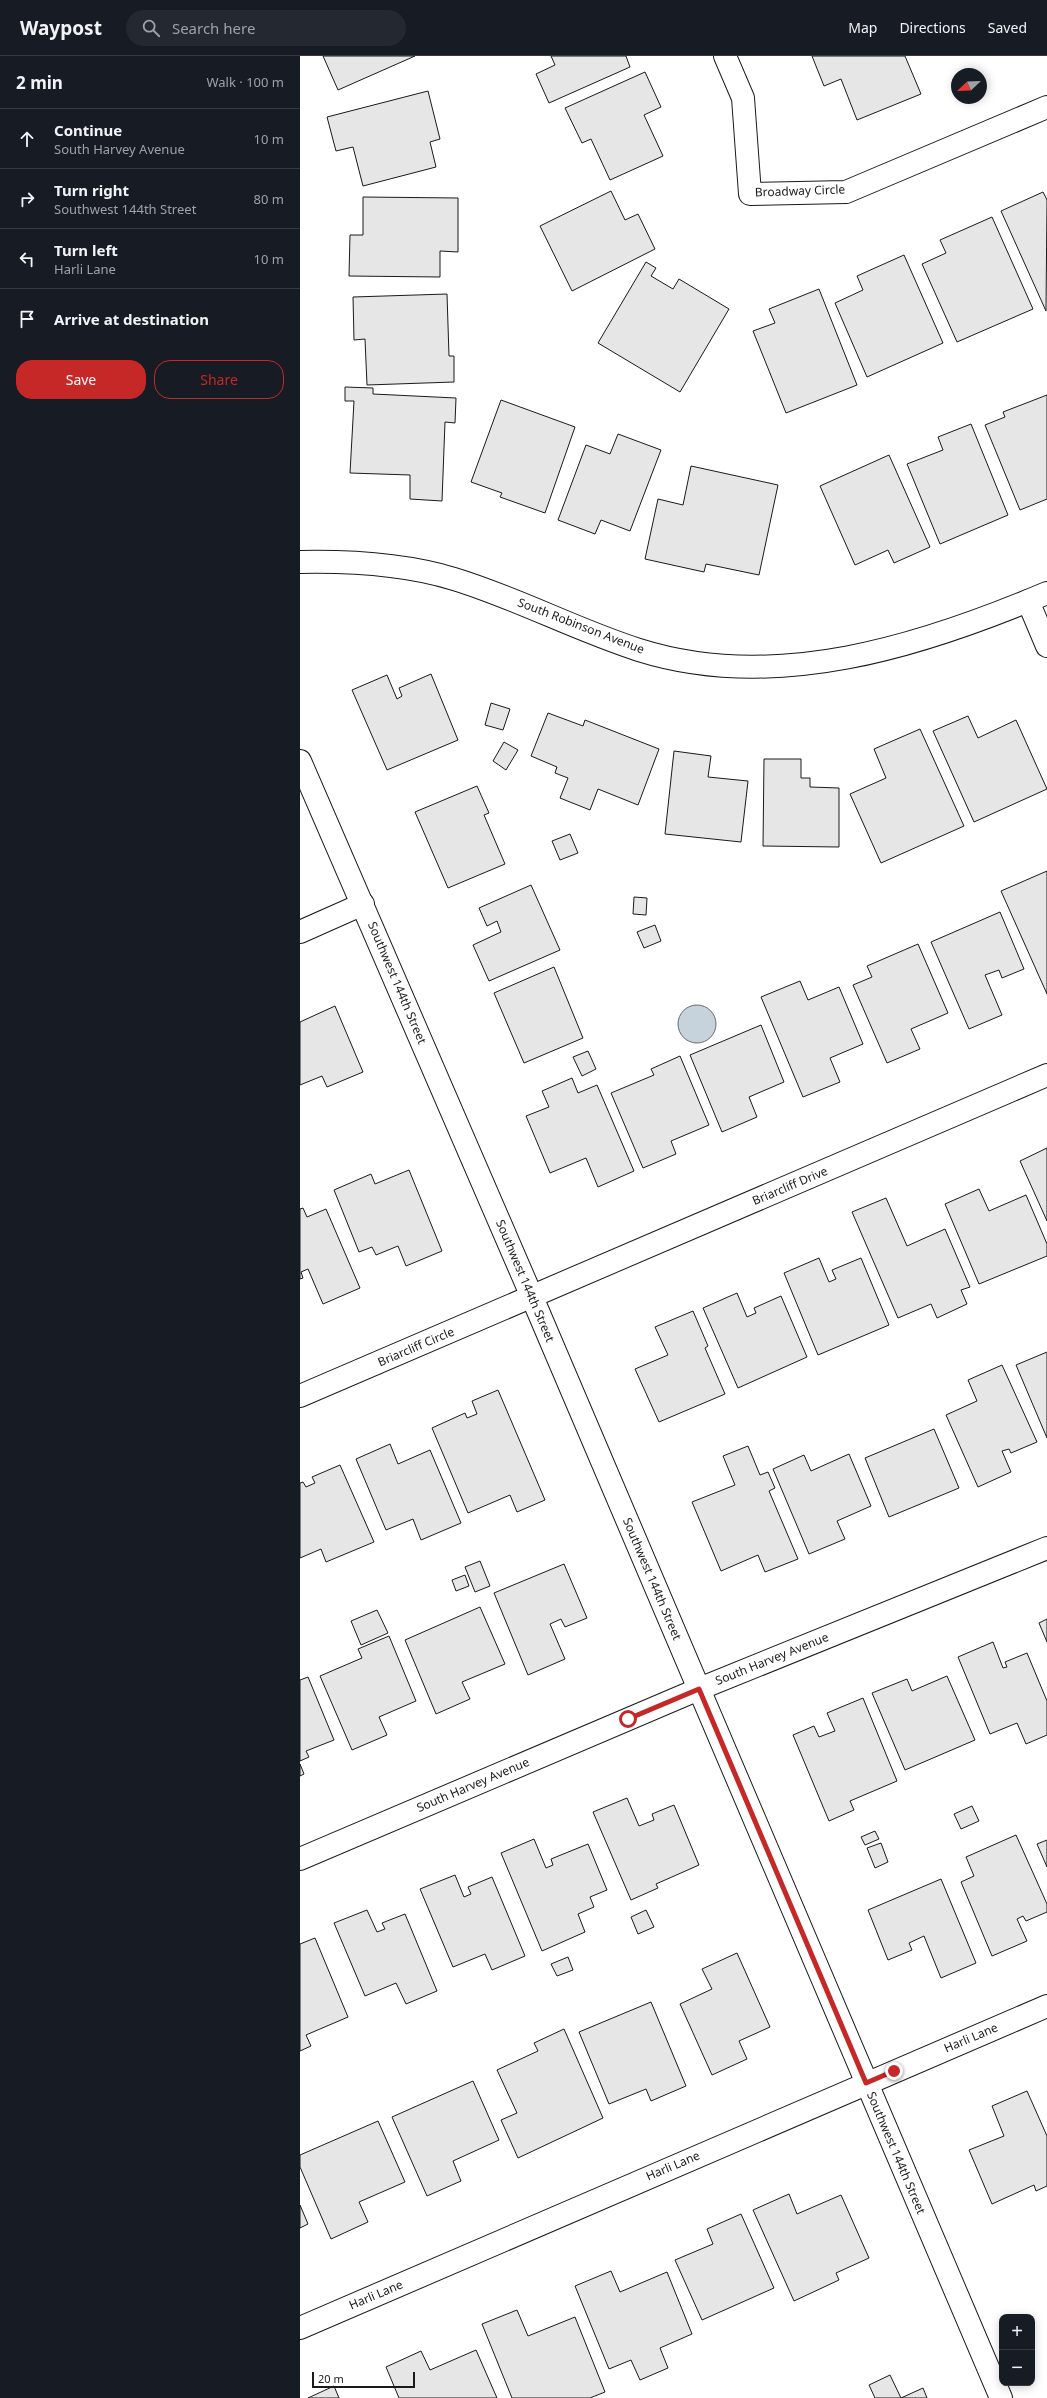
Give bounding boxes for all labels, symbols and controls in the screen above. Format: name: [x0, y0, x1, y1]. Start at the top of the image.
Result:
search box: [126, 10, 406, 46]
text: Waypost: [20, 15, 102, 41]
icon: search: [140, 17, 162, 39]
text: Search here: [172, 18, 255, 38]
text: Map: [848, 18, 877, 37]
text: Directions: [899, 18, 966, 37]
text: Saved: [988, 18, 1027, 37]
north arrow: [951, 68, 987, 104]
text: 2 min: [16, 71, 63, 94]
text: Walk · 100 m: [206, 73, 284, 91]
text: Continue: [54, 120, 122, 140]
icon: ahead: [16, 128, 38, 150]
text: 10 m: [254, 130, 284, 148]
text: South Harvey Avenue: [54, 140, 185, 158]
text: Turn right: [54, 180, 129, 200]
street label: Broadway Circle: [755, 180, 846, 201]
icon: right: [16, 188, 38, 210]
text: 80 m: [254, 190, 284, 208]
text: Southwest 144th Street: [54, 200, 196, 218]
text: Turn left: [54, 240, 118, 260]
icon: left: [16, 248, 38, 270]
text: 10 m: [254, 250, 284, 268]
text: Harli Lane: [54, 260, 116, 278]
icon: arrive: [16, 308, 38, 330]
text: Arrive at destination: [54, 309, 209, 329]
button: Save: [16, 360, 146, 399]
button: Share: [154, 360, 284, 399]
street label: South Robinson Avenue: [515, 594, 647, 658]
street label: Southwest 144th Street: [364, 919, 431, 1047]
street label: Briarcliff Drive: [750, 1162, 830, 1209]
street label: Southwest 144th Street: [492, 1217, 559, 1345]
street label: Briarcliff Circle: [375, 1323, 457, 1370]
street label: Southwest 144th Street: [619, 1515, 686, 1643]
street label: South Harvey Avenue: [713, 1628, 831, 1689]
route start: [619, 1710, 637, 1728]
street label: South Harvey Avenue: [414, 1753, 532, 1816]
street label: Harli Lane: [941, 2018, 1001, 2057]
route end: [885, 2062, 903, 2080]
street label: Southwest 144th Street: [863, 2089, 930, 2217]
street label: Harli Lane: [643, 2146, 703, 2185]
street label: Harli Lane: [346, 2275, 406, 2314]
map controls: [999, 2314, 1035, 2386]
button: +: [999, 2314, 1035, 2350]
button: −: [999, 2350, 1035, 2386]
scale bar: [312, 2370, 415, 2389]
text: 20 m: [318, 2371, 344, 2386]

